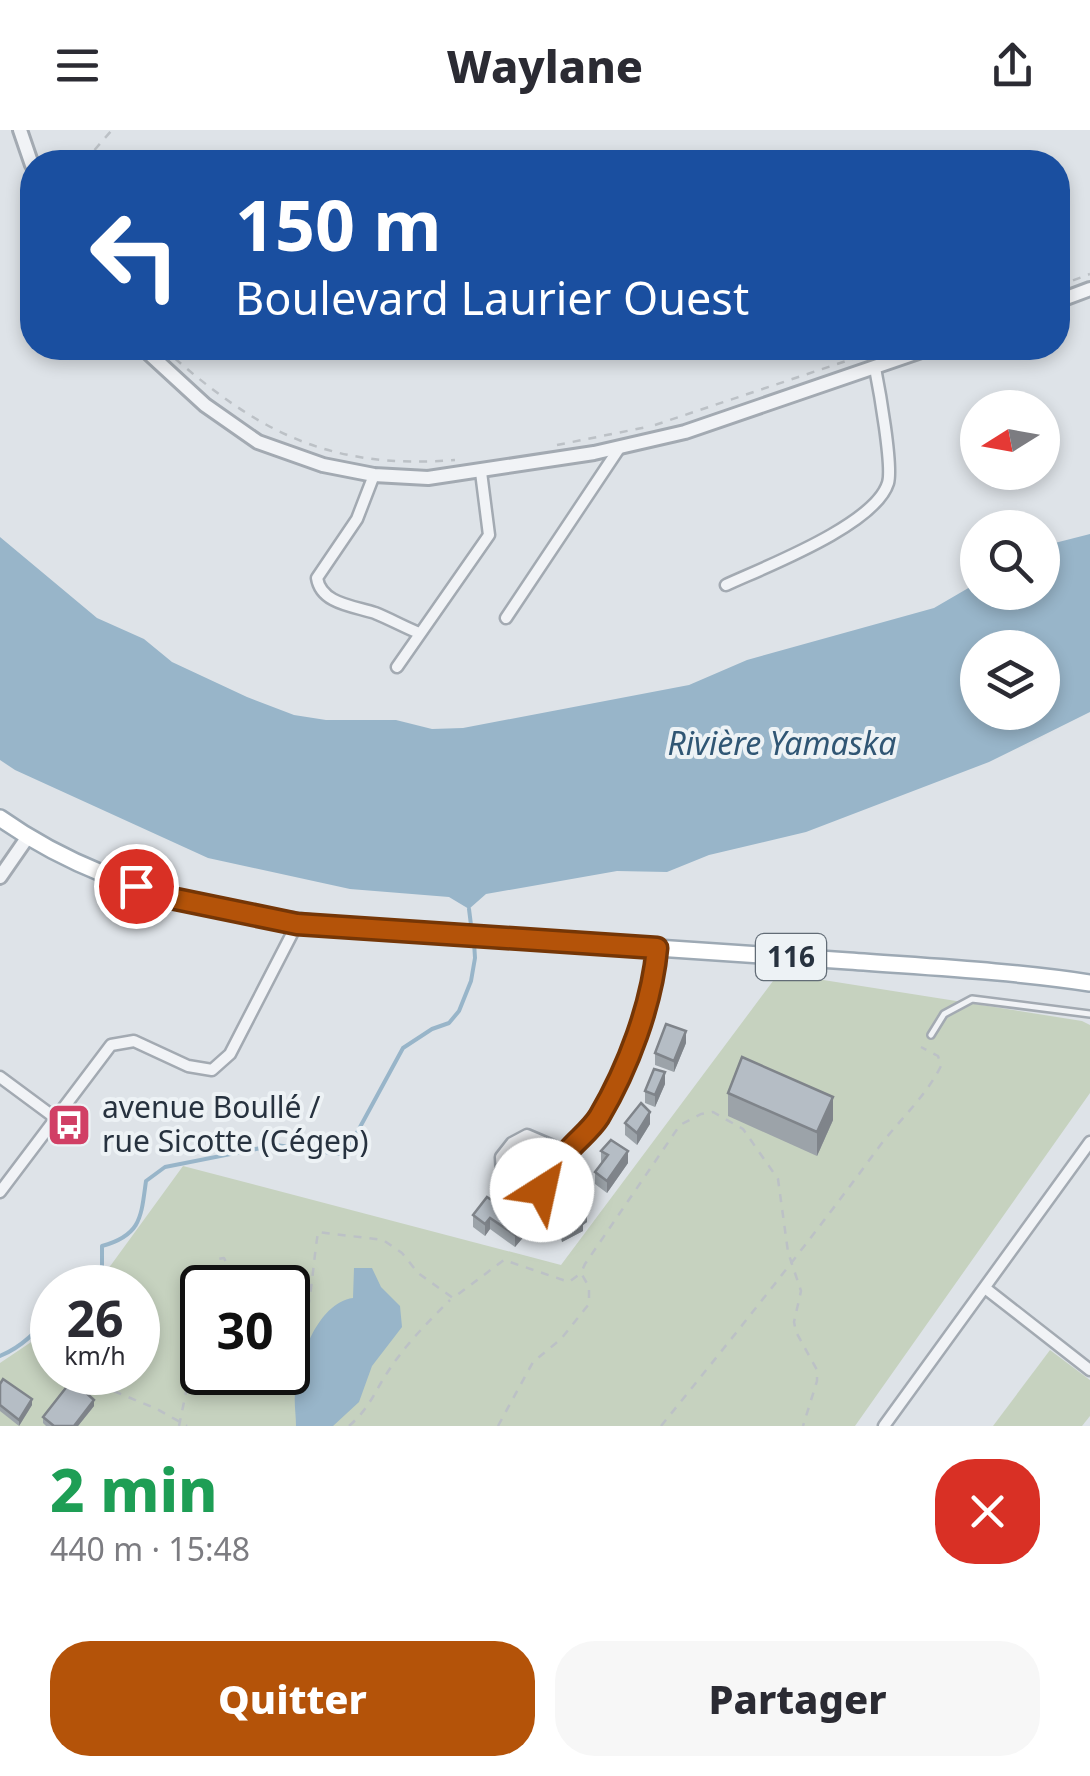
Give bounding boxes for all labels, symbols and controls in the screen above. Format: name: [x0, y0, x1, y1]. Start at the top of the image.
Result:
text: Waylane: [447, 35, 643, 96]
icon: menu: [50, 38, 105, 93]
icon: share: [985, 38, 1040, 93]
text: 150 m: [235, 176, 442, 272]
icon: left: [70, 190, 200, 320]
text: Boulevard Laurier Ouest: [235, 267, 749, 328]
north arrow: [960, 390, 1060, 490]
map controls: [960, 390, 1060, 730]
button: search: [960, 510, 1060, 610]
button: layers: [960, 630, 1060, 730]
water label: Rivière Yamaska: [667, 721, 897, 764]
pin: [94, 844, 179, 929]
icon: arrive: [109, 859, 164, 914]
road number: 116: [756, 934, 826, 980]
place label: avenue Boullé / rue Sicotte (Cégep): [102, 1086, 369, 1161]
bus stop icon: avenue Boullé / rue Sicotte (Cégep): [46, 1102, 92, 1148]
position arrow: [490, 1138, 594, 1242]
speed limit sign: 30: [180, 1265, 310, 1395]
text: 26: [66, 1284, 124, 1352]
text: km/h: [64, 1338, 126, 1372]
text: 2 min: [50, 1448, 218, 1530]
button: close: [935, 1459, 1040, 1564]
text: 440 m · 15:48: [50, 1527, 250, 1570]
button: Quitter: [50, 1641, 535, 1756]
button: Partager: [555, 1641, 1040, 1756]

